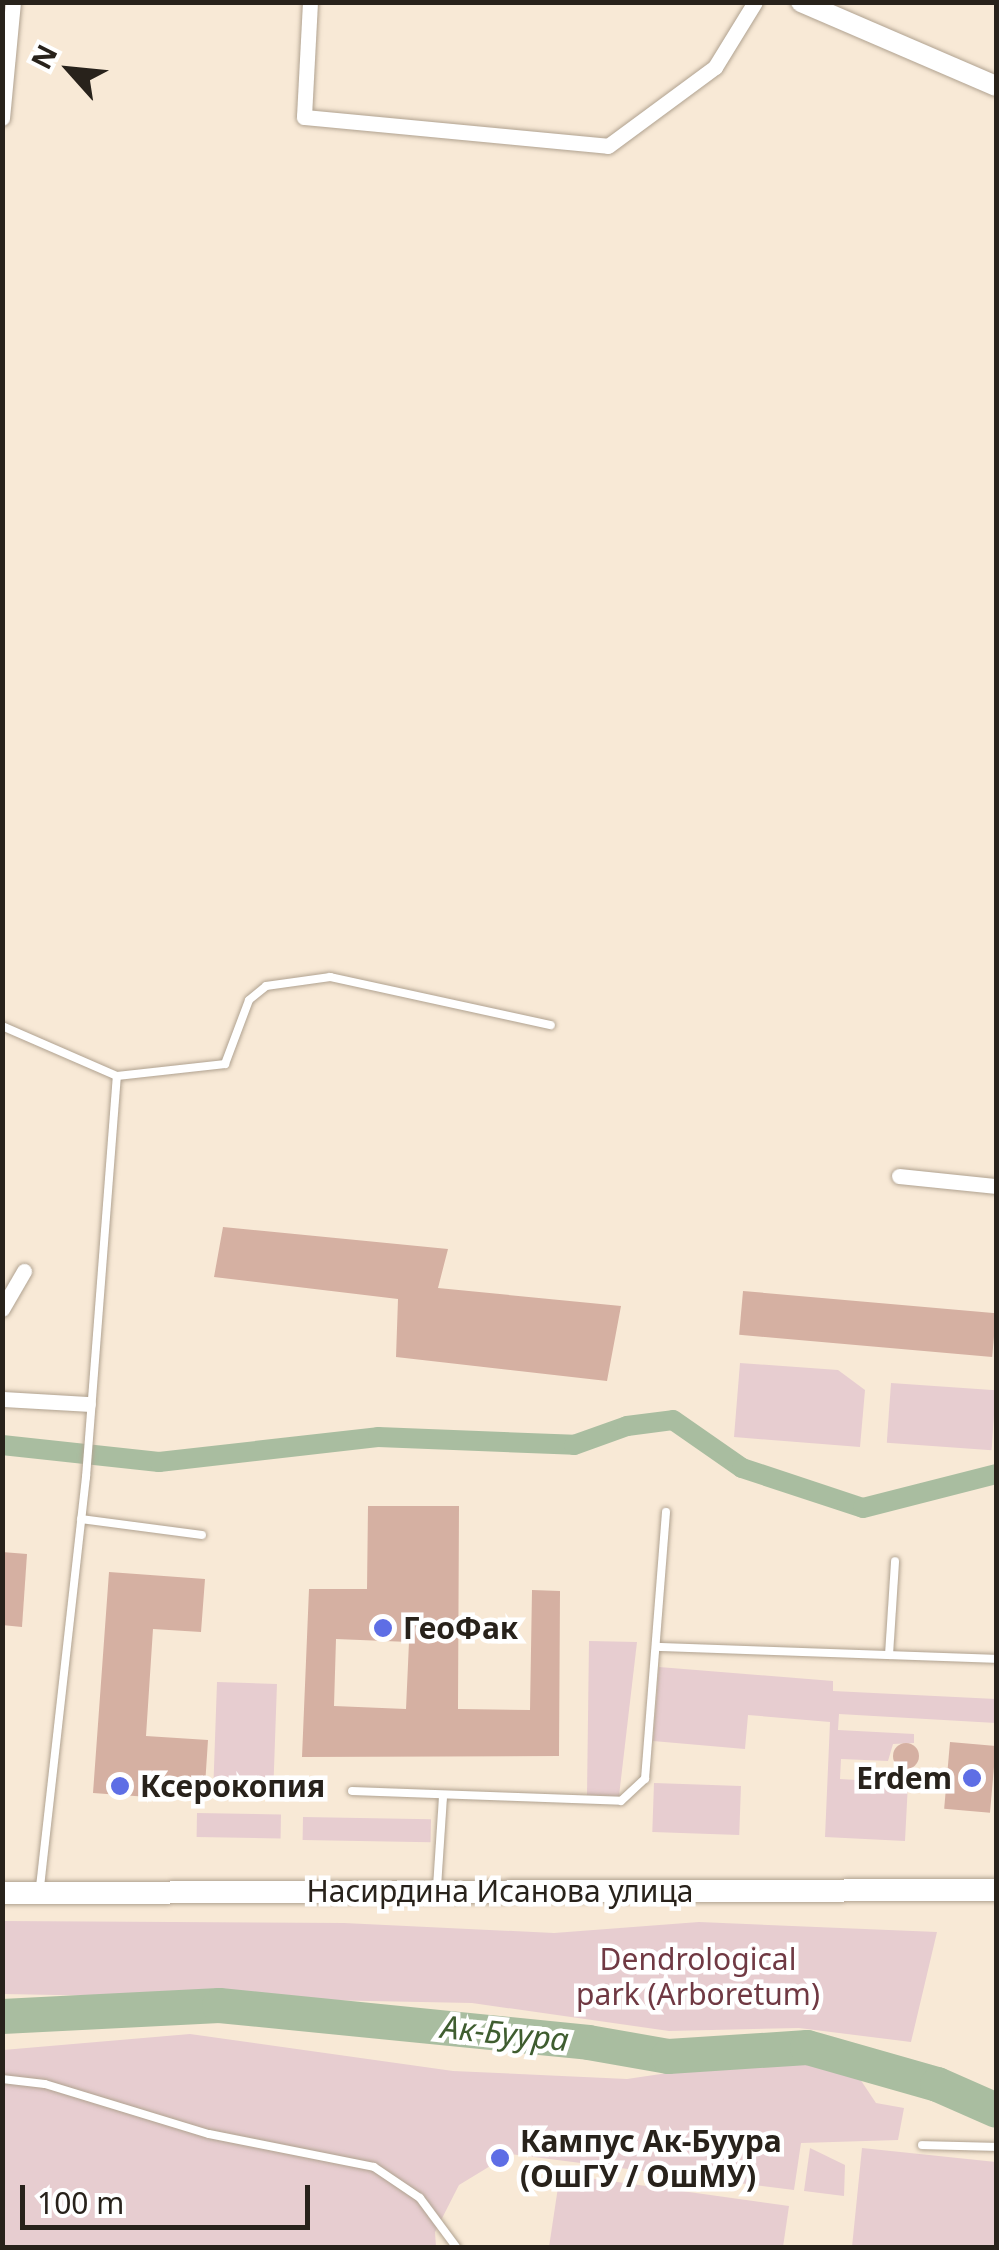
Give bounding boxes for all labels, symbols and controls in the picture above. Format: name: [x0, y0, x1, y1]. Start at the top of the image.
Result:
north arrow: [20, 20, 120, 120]
text: N: [21, 38, 65, 75]
place label: ГеоФак: [403, 1610, 518, 1646]
marker: ГеоФак: [372, 1617, 394, 1639]
place label: Erdem: [856, 1760, 952, 1796]
marker: Erdem: [961, 1767, 983, 1789]
place label: Ксерокопия: [140, 1768, 325, 1804]
marker: Ксерокопия: [109, 1775, 131, 1797]
street label: Насирдина Исанова улица: [307, 1873, 693, 1909]
park label: Dendrological park (Arboretum): [576, 1941, 820, 2012]
water label: Ак-Буура: [439, 2007, 571, 2059]
place label: Кампус Ак-Буура (ОшГУ / ОшМУ): [520, 2123, 782, 2194]
marker: Кампус Ак-Буура (ОшГУ / ОшМУ): [489, 2147, 511, 2169]
scale bar: [25, 2165, 315, 2227]
text: 100 m: [37, 2182, 124, 2223]

